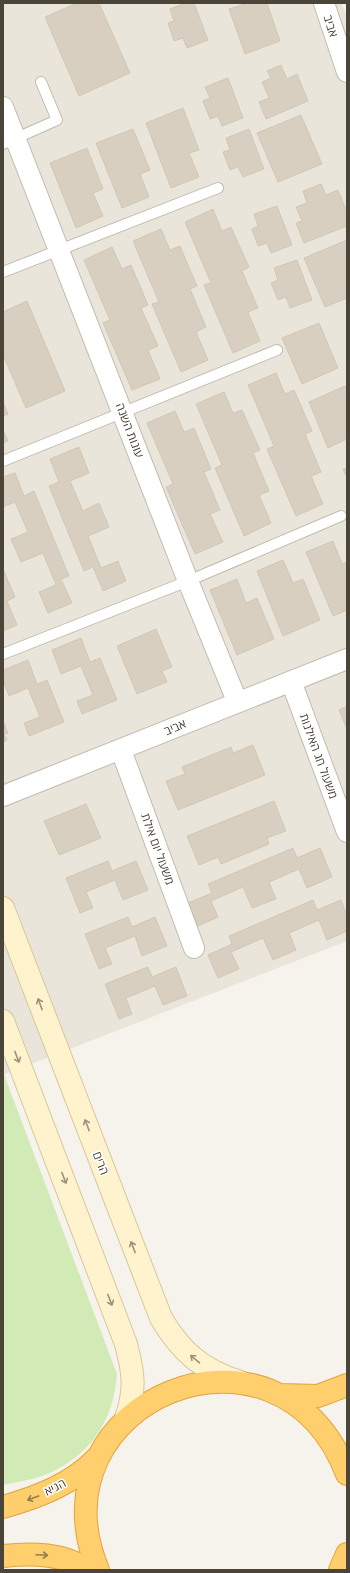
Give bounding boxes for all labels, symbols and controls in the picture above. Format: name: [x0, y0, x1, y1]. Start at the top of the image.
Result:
street label: אביב: [320, 13, 342, 39]
street label: עונות השנה: [112, 400, 148, 460]
street label: משעול חג האילנות: [296, 711, 342, 801]
street label: אביב: [161, 715, 189, 739]
street label: משעול יום אילת: [137, 811, 179, 887]
one-way arrow: [35, 998, 43, 1010]
one-way arrow: [14, 1051, 21, 1063]
one-way arrow: [82, 1120, 90, 1132]
street label: הרים: [89, 1149, 113, 1177]
one-way arrow: [60, 1172, 68, 1184]
one-way arrow: [129, 1241, 137, 1253]
one-way arrow: [107, 1293, 115, 1305]
one-way arrow: [189, 1355, 200, 1364]
street label: הגיא: [41, 1474, 69, 1500]
one-way arrow: [27, 1494, 39, 1502]
one-way arrow: [35, 1551, 48, 1558]

